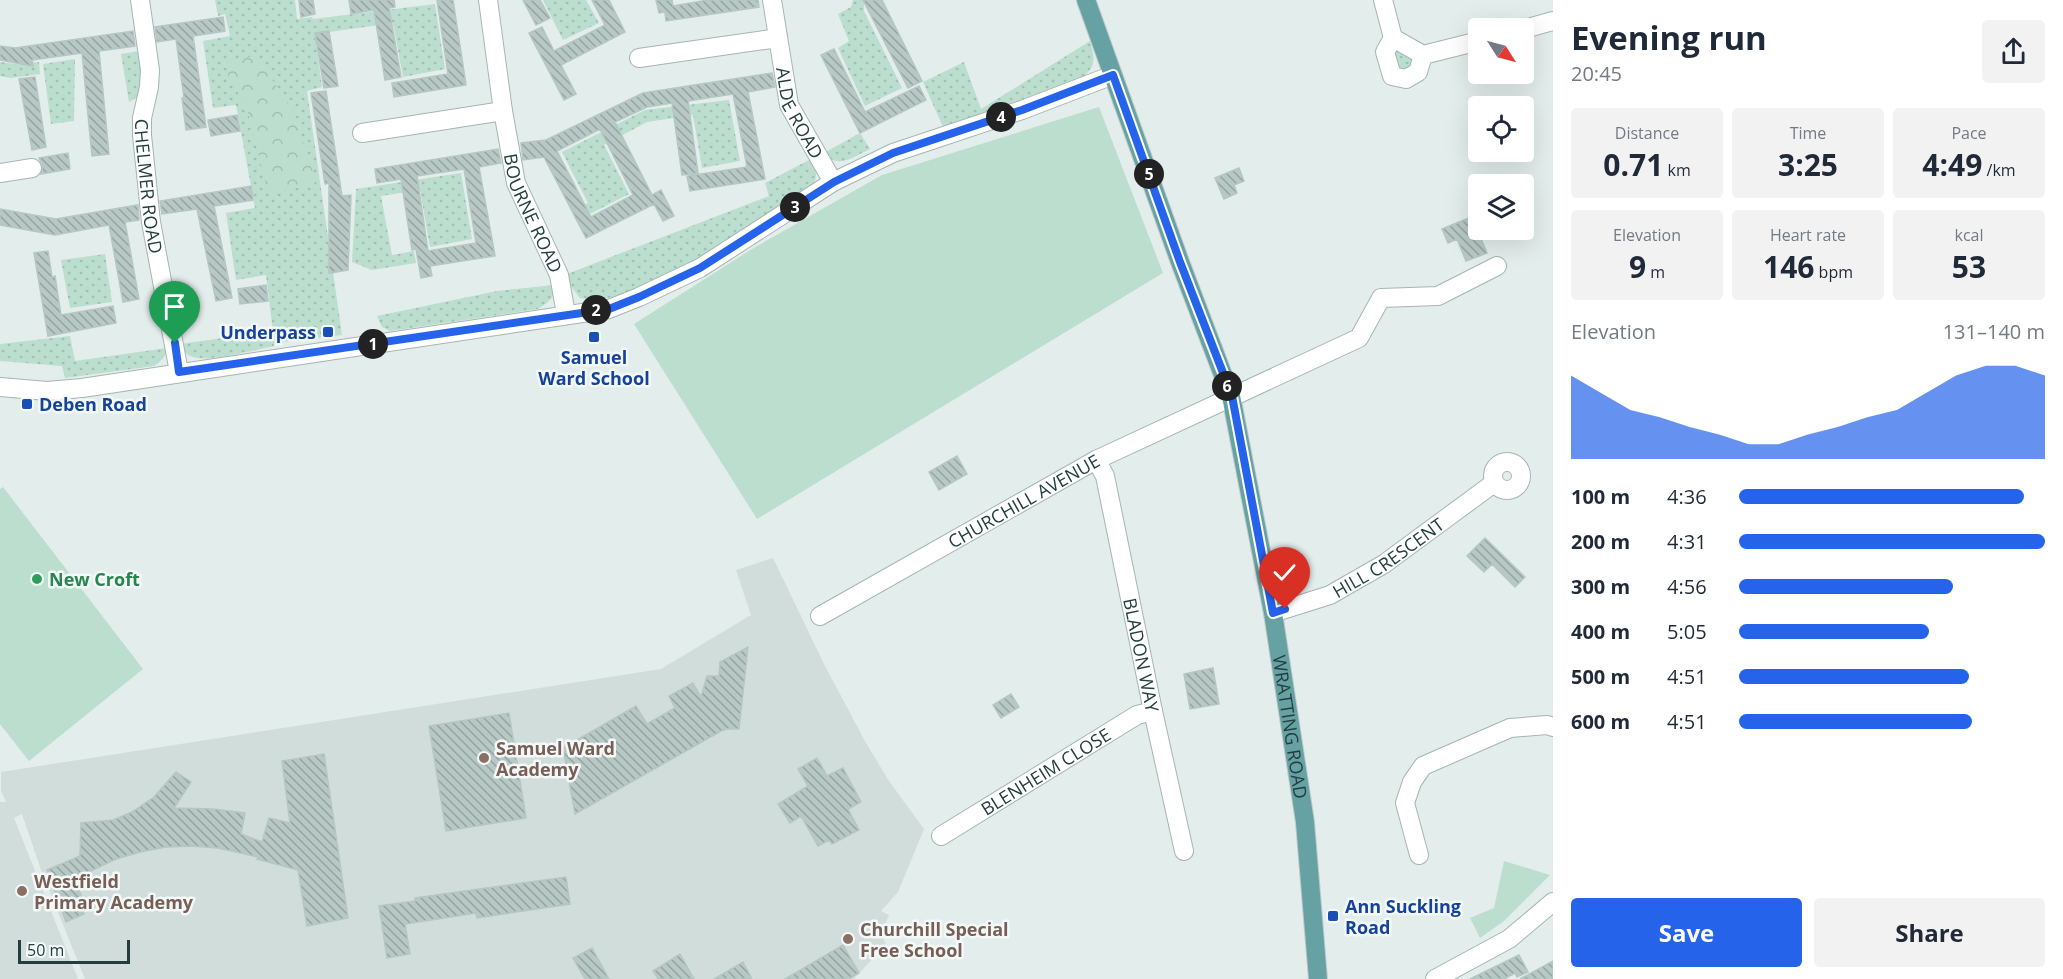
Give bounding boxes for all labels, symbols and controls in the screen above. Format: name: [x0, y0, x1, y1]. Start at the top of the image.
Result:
text: Evening run: [1571, 15, 1767, 60]
north arrow: [1468, 18, 1534, 84]
map controls: [1468, 18, 1534, 240]
button: share: [1982, 20, 2045, 83]
text: 20:45: [1571, 60, 1622, 87]
street label: ALDE ROAD: [771, 65, 829, 163]
button: locate: [1468, 96, 1534, 162]
pin: 4: [986, 102, 1016, 132]
text: 4: [996, 106, 1006, 128]
street label: CHELMER ROAD: [130, 119, 169, 255]
text: Distance: [1615, 122, 1679, 144]
text: Time: [1790, 122, 1826, 144]
text: Pace: [1951, 122, 1987, 144]
text: 0.71: [1603, 144, 1663, 185]
text: 3:25: [1778, 144, 1838, 185]
text: 4:49: [1922, 144, 1982, 185]
street label: BOURNE ROAD: [499, 151, 568, 277]
pin: 5: [1134, 159, 1164, 189]
text: km: [1663, 159, 1691, 181]
text: /km: [1982, 159, 2016, 181]
text: 5: [1144, 163, 1154, 185]
button: layers: [1468, 174, 1534, 240]
pin: 3: [780, 192, 810, 222]
text: 3: [790, 196, 800, 218]
text: Elevation: [1613, 224, 1681, 246]
text: Heart rate: [1770, 224, 1846, 246]
text: kcal: [1955, 224, 1984, 246]
text: 9: [1629, 246, 1646, 287]
text: 146: [1763, 246, 1814, 287]
text: 53: [1952, 246, 1986, 287]
text: m: [1646, 261, 1665, 283]
text: bpm: [1814, 261, 1853, 283]
pin: [149, 281, 200, 343]
icon: arrive: [158, 290, 191, 323]
pin: 2: [581, 295, 611, 325]
text: 2: [591, 299, 601, 321]
text: Elevation: [1571, 318, 1656, 345]
text: 131–140 m: [1943, 318, 2045, 345]
place label: Underpass: [220, 320, 316, 344]
marker: Underpass: [321, 325, 335, 339]
pin: 1: [358, 329, 388, 359]
marker: Samuel Ward School: [587, 330, 601, 344]
text: 1: [368, 333, 378, 355]
place label: Samuel Ward School: [538, 345, 650, 390]
pin: 6: [1212, 371, 1242, 401]
text: 6: [1222, 375, 1232, 397]
place label: Deben Road: [39, 392, 147, 416]
marker: Deben Road: [20, 397, 34, 411]
street label: CHURCHILL AVENUE: [943, 448, 1104, 553]
text: 100 m: [1571, 483, 1630, 510]
text: 4:36: [1667, 483, 1707, 510]
street label: HILL CRESCENT: [1328, 512, 1449, 603]
text: 200 m: [1571, 528, 1630, 555]
text: 4:31: [1667, 528, 1707, 555]
pin: [1259, 547, 1310, 609]
icon: check: [1268, 556, 1301, 589]
place label: New Croft: [49, 567, 140, 591]
marker: New Croft: [30, 572, 44, 586]
text: 300 m: [1571, 573, 1630, 600]
text: 4:56: [1667, 573, 1707, 600]
street label: BLADON WAY: [1118, 596, 1165, 715]
text: 400 m: [1571, 618, 1630, 645]
text: 5:05: [1667, 618, 1707, 645]
street label: WRATTING ROAD: [1268, 653, 1313, 800]
text: 500 m: [1571, 663, 1630, 690]
text: 4:51: [1667, 663, 1707, 690]
text: 600 m: [1571, 708, 1630, 735]
text: 4:51: [1667, 708, 1707, 735]
street label: BLENHEIM CLOSE: [976, 722, 1115, 821]
place label: Samuel Ward Academy: [496, 736, 615, 781]
marker: Samuel Ward Academy: [477, 751, 491, 765]
place label: Westfield Primary Academy: [34, 869, 194, 914]
marker: Westfield Primary Academy: [15, 884, 29, 898]
place label: Ann Suckling Road: [1345, 894, 1461, 939]
button: Save: [1571, 898, 1802, 967]
button: Share: [1814, 898, 2045, 967]
marker: Ann Suckling Road: [1326, 909, 1340, 923]
place label: Churchill Special Free School: [860, 917, 1009, 962]
marker: Churchill Special Free School: [841, 932, 855, 946]
scale bar: [18, 937, 130, 964]
text: 50 m: [27, 939, 64, 961]

